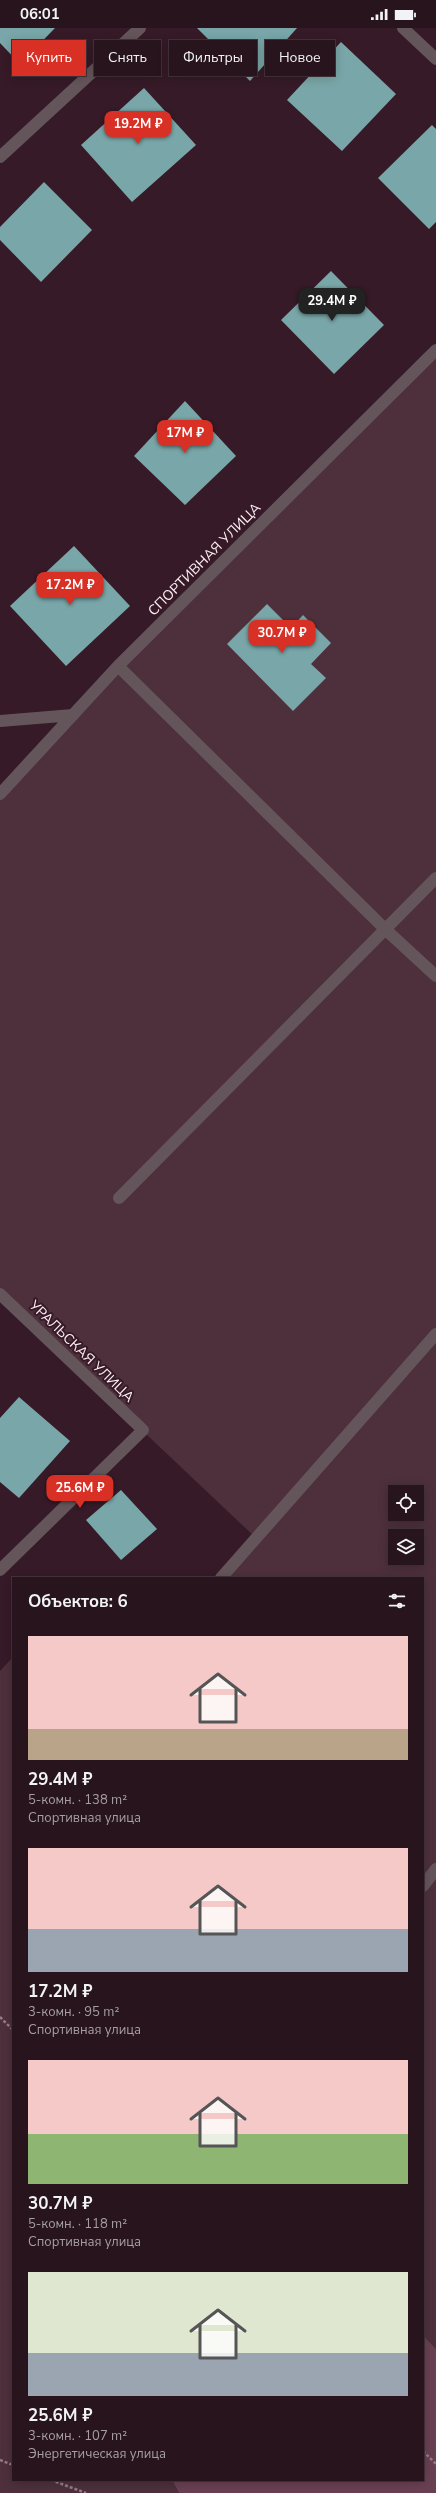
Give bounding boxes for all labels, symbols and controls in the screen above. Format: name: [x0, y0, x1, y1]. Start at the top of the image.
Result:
text: 06:01: [20, 4, 60, 24]
chip: Купить: [12, 40, 86, 76]
chip: Снять: [94, 40, 161, 76]
chip: Фильтры: [169, 40, 257, 76]
chip: Новое: [265, 40, 335, 76]
pin: 19.2M ₽: [101, 111, 175, 145]
text: 19.2M ₽: [113, 115, 163, 133]
pin: 29.4M ₽: [295, 288, 369, 322]
text: 29.4M ₽: [307, 292, 357, 310]
pin: 17M ₽: [157, 420, 213, 454]
text: 17M ₽: [166, 424, 204, 442]
street label: СПОРТИВНАЯ УЛИЦА: [144, 499, 265, 620]
pin: 17.2M ₽: [33, 572, 107, 606]
text: 17.2M ₽: [45, 576, 95, 594]
pin: 30.7M ₽: [245, 620, 319, 654]
text: 30.7M ₽: [257, 624, 307, 642]
street label: УРАЛЬСКАЯ УЛИЦА: [24, 1296, 138, 1406]
pin: 25.6M ₽: [43, 1475, 117, 1509]
text: 25.6M ₽: [55, 1479, 105, 1497]
map controls: [388, 1485, 424, 1565]
button: locate: [388, 1485, 424, 1521]
button: layers: [388, 1529, 424, 1565]
text: Объектов: 6: [28, 1590, 128, 1613]
icon: filters: [386, 1590, 408, 1612]
icon: home: [182, 1662, 254, 1734]
text: 29.4M ₽: [28, 1768, 92, 1791]
text: 5-комн. · 138 m²: [28, 1791, 127, 1809]
text: Спортивная улица: [28, 1809, 141, 1827]
icon: home: [182, 1874, 254, 1946]
text: 17.2M ₽: [28, 1980, 92, 2003]
text: 3-комн. · 95 m²: [28, 2003, 119, 2021]
text: Спортивная улица: [28, 2021, 141, 2039]
icon: home: [182, 2086, 254, 2158]
text: 30.7M ₽: [28, 2192, 92, 2215]
text: 5-комн. · 118 m²: [28, 2215, 127, 2233]
text: Спортивная улица: [28, 2233, 141, 2251]
icon: home: [182, 2298, 254, 2370]
text: 25.6M ₽: [28, 2404, 92, 2427]
text: 3-комн. · 107 m²: [28, 2427, 127, 2445]
text: Энергетическая улица: [28, 2445, 166, 2463]

